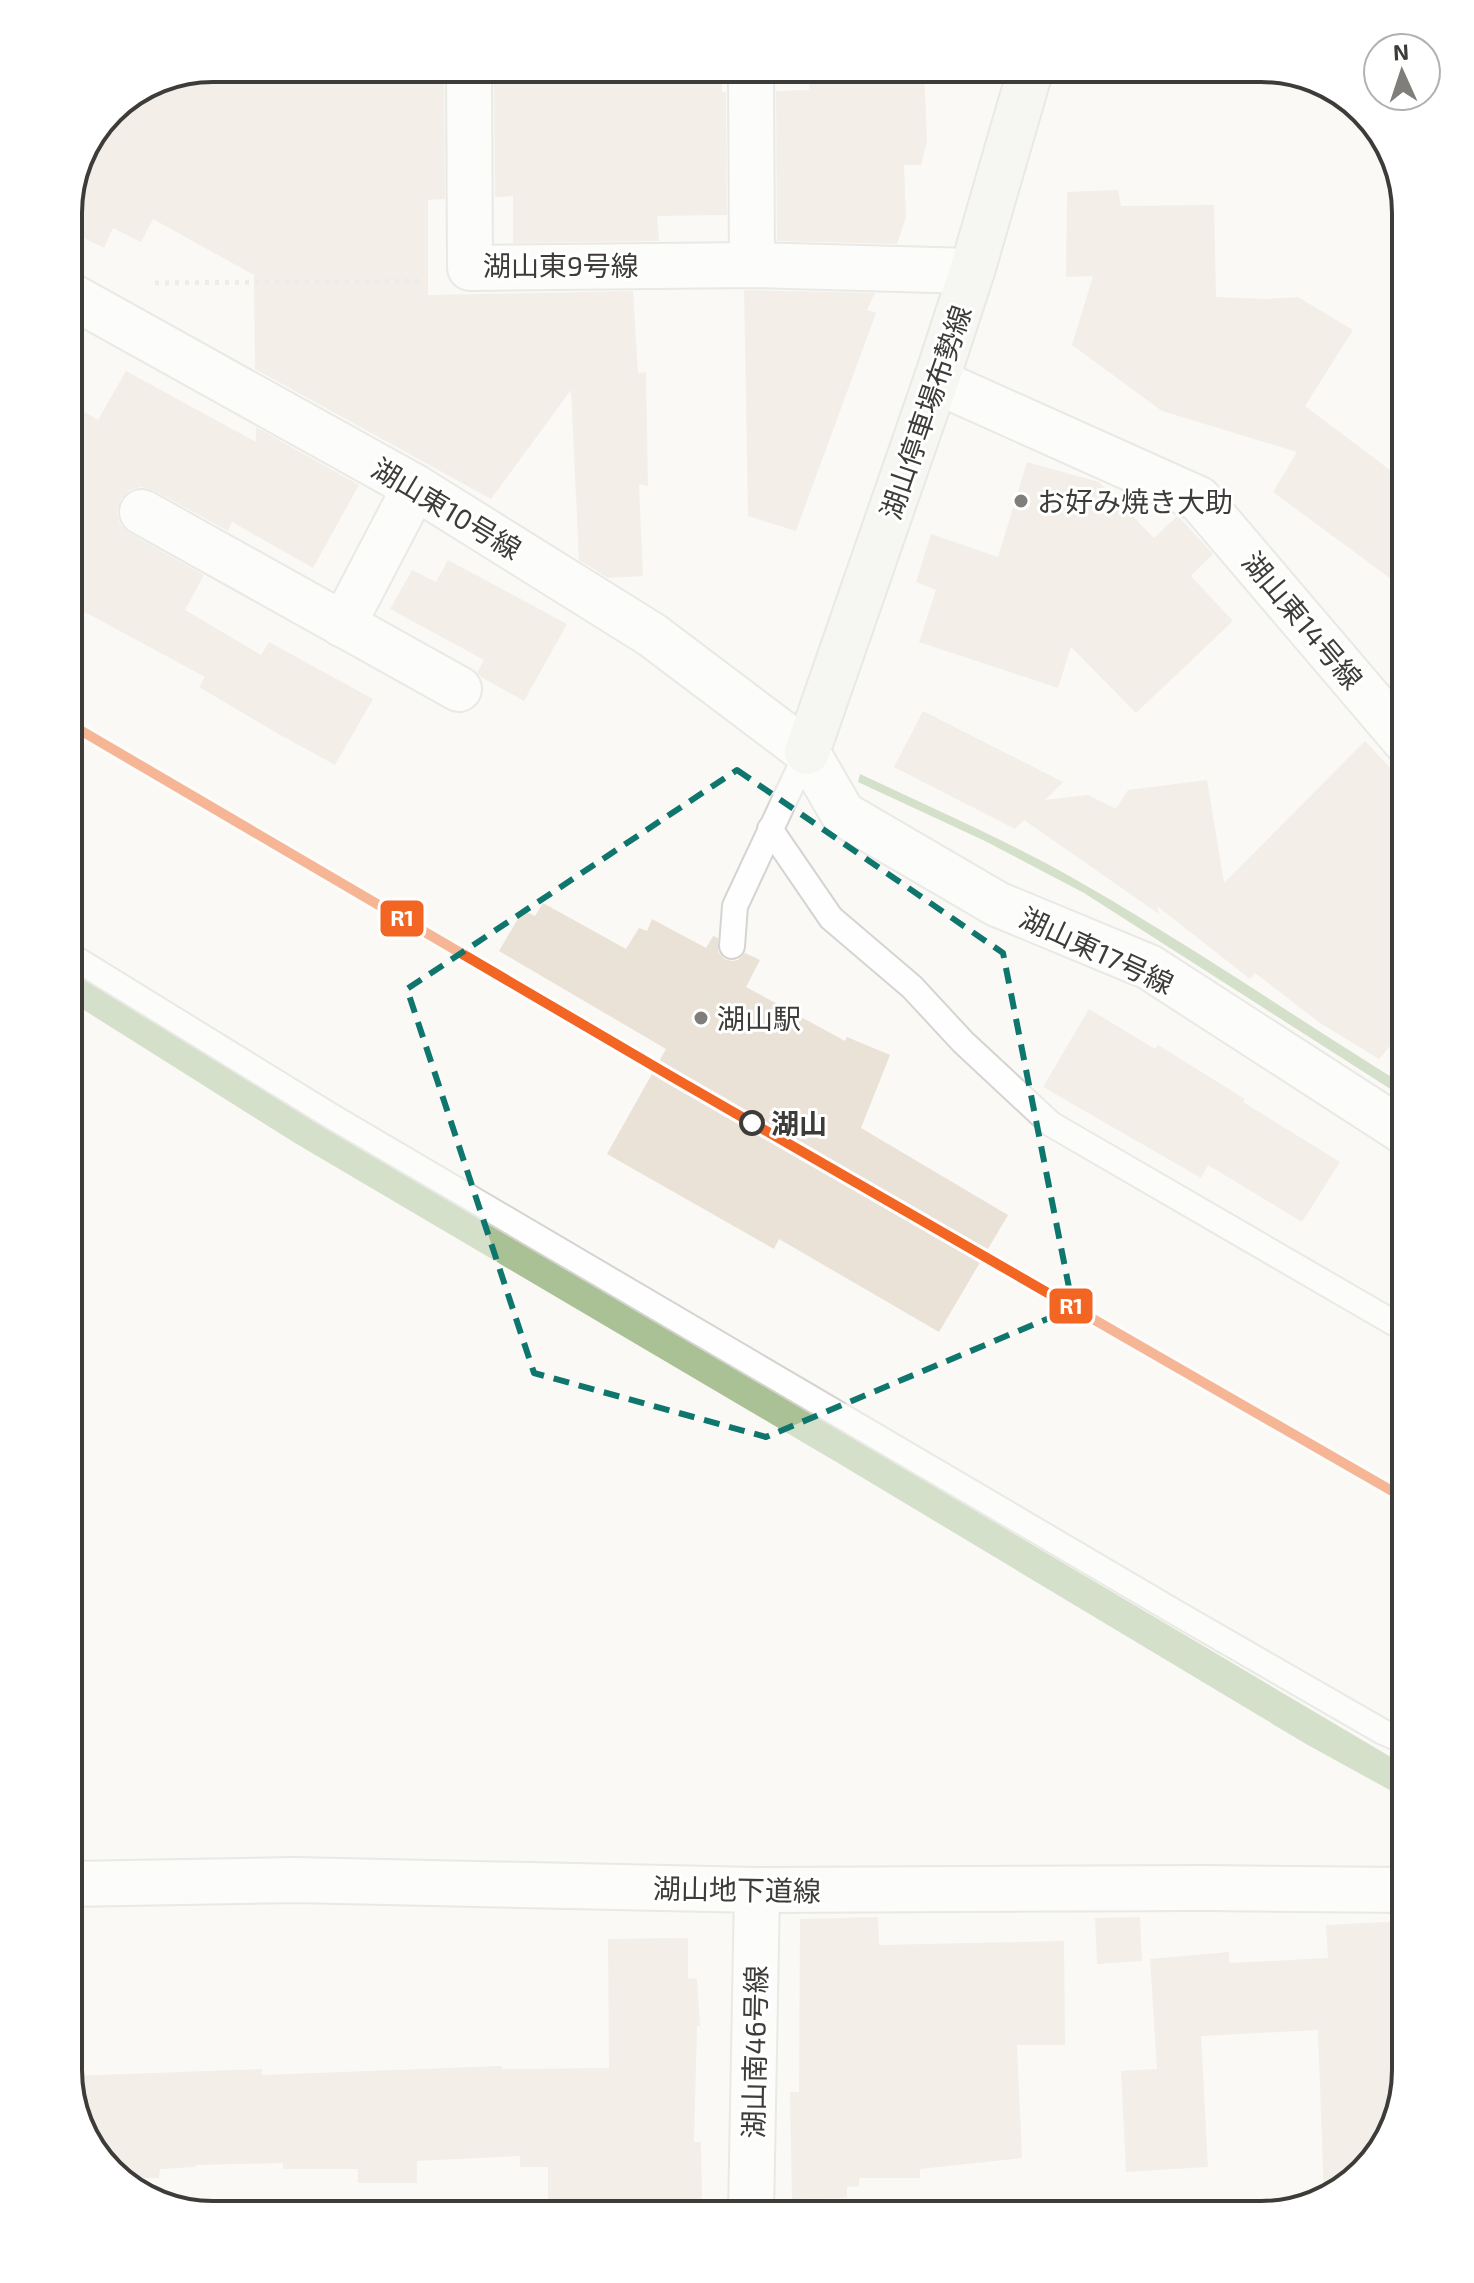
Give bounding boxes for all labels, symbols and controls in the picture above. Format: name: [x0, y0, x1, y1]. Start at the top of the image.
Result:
north arrow: [1362, 32, 1442, 112]
text: N: [1392, 38, 1410, 64]
street label: 湖山東9号線: [483, 248, 639, 282]
street label: 湖山停車場布勢線: [872, 301, 978, 523]
street label: 湖山東10号線: [366, 450, 528, 566]
place label: お好み焼き大助: [1037, 484, 1233, 518]
marker: お好み焼き大助: [1012, 492, 1030, 510]
street label: 湖山東14号線: [1236, 545, 1370, 695]
line badge: R1: [379, 899, 425, 938]
street label: 湖山東17号線: [1015, 900, 1179, 1000]
text: R1: [390, 904, 414, 930]
place label: 湖山駅: [717, 1001, 801, 1035]
marker: 湖山駅: [692, 1009, 710, 1027]
place label: 湖山: [771, 1106, 827, 1140]
marker: 湖山: [740, 1111, 764, 1135]
line badge: R1: [1048, 1287, 1094, 1325]
text: R1: [1059, 1292, 1083, 1318]
street label: 湖山地下道線: [653, 1871, 821, 1907]
street label: 湖山南46号線: [735, 1965, 773, 2139]

